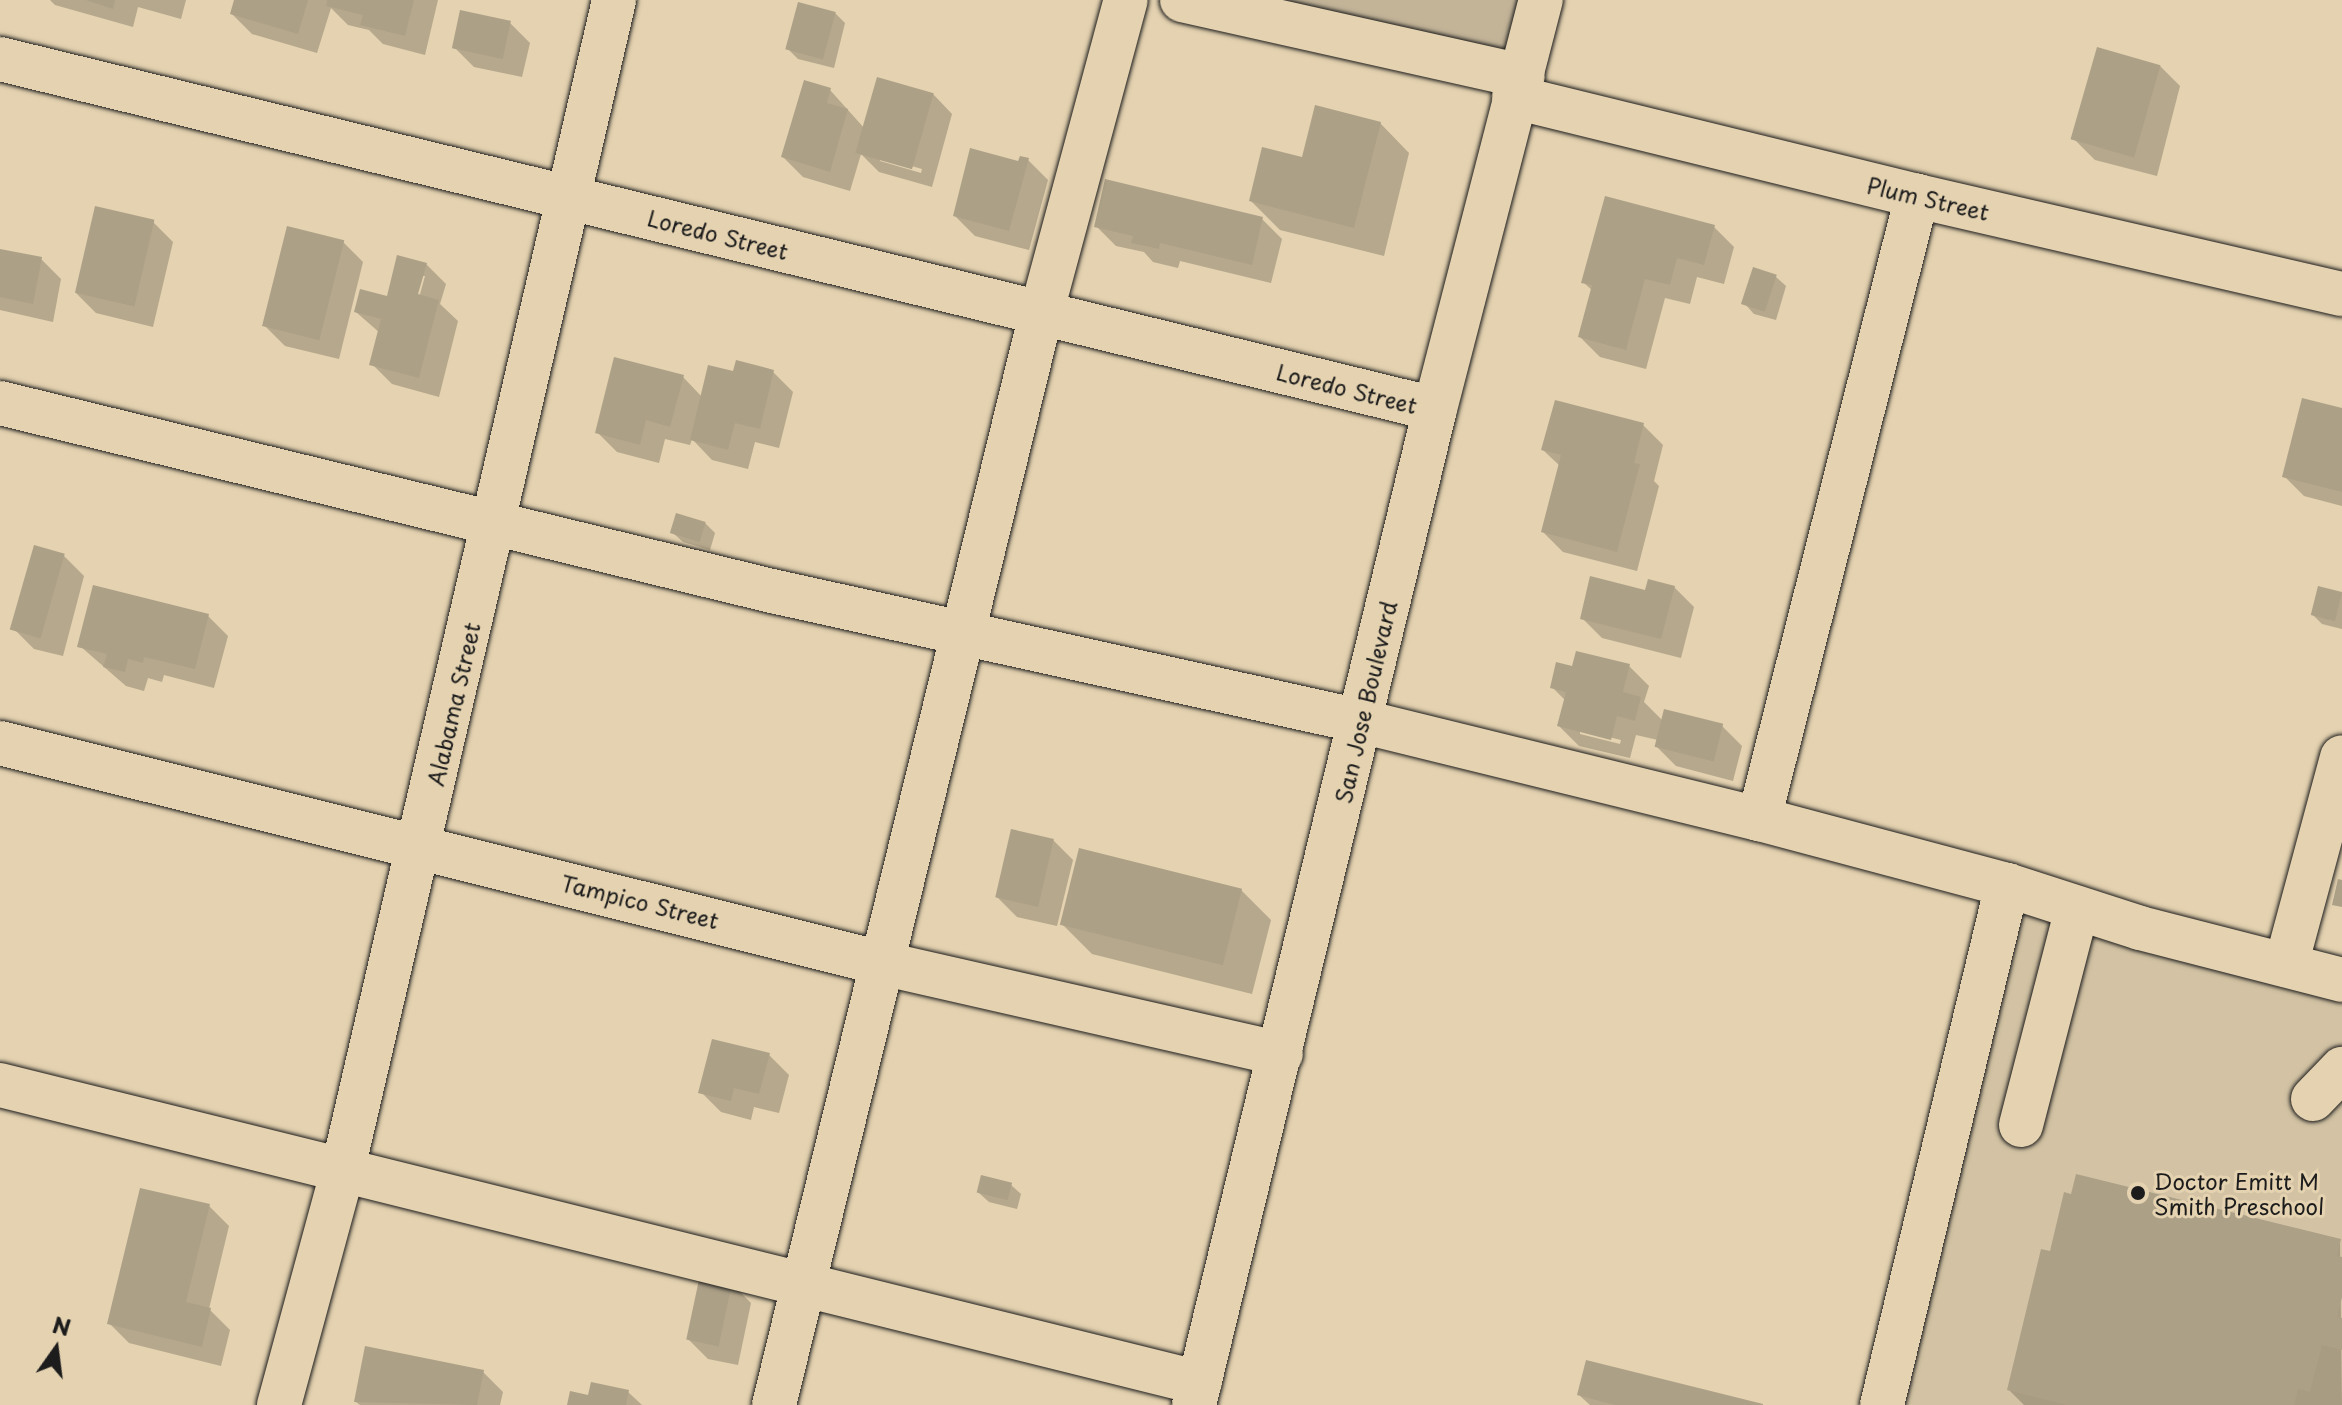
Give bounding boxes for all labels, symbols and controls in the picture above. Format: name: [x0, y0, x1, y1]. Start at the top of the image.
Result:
street label: Plum Street: [1864, 171, 1992, 225]
street label: Loredo Street: [645, 204, 791, 264]
street label: Loredo Street: [1274, 358, 1420, 418]
street label: San Jose Boulevard: [1329, 599, 1401, 805]
street label: Alabama Street: [421, 619, 485, 789]
street label: Tampico Street: [558, 869, 722, 933]
place label: Doctor Emitt M Smith Preschool: [2154, 1167, 2325, 1218]
marker: Doctor Emitt M Smith Preschool: [2129, 1184, 2147, 1202]
text: N: [49, 1307, 74, 1343]
north arrow: [16, 1309, 96, 1389]

